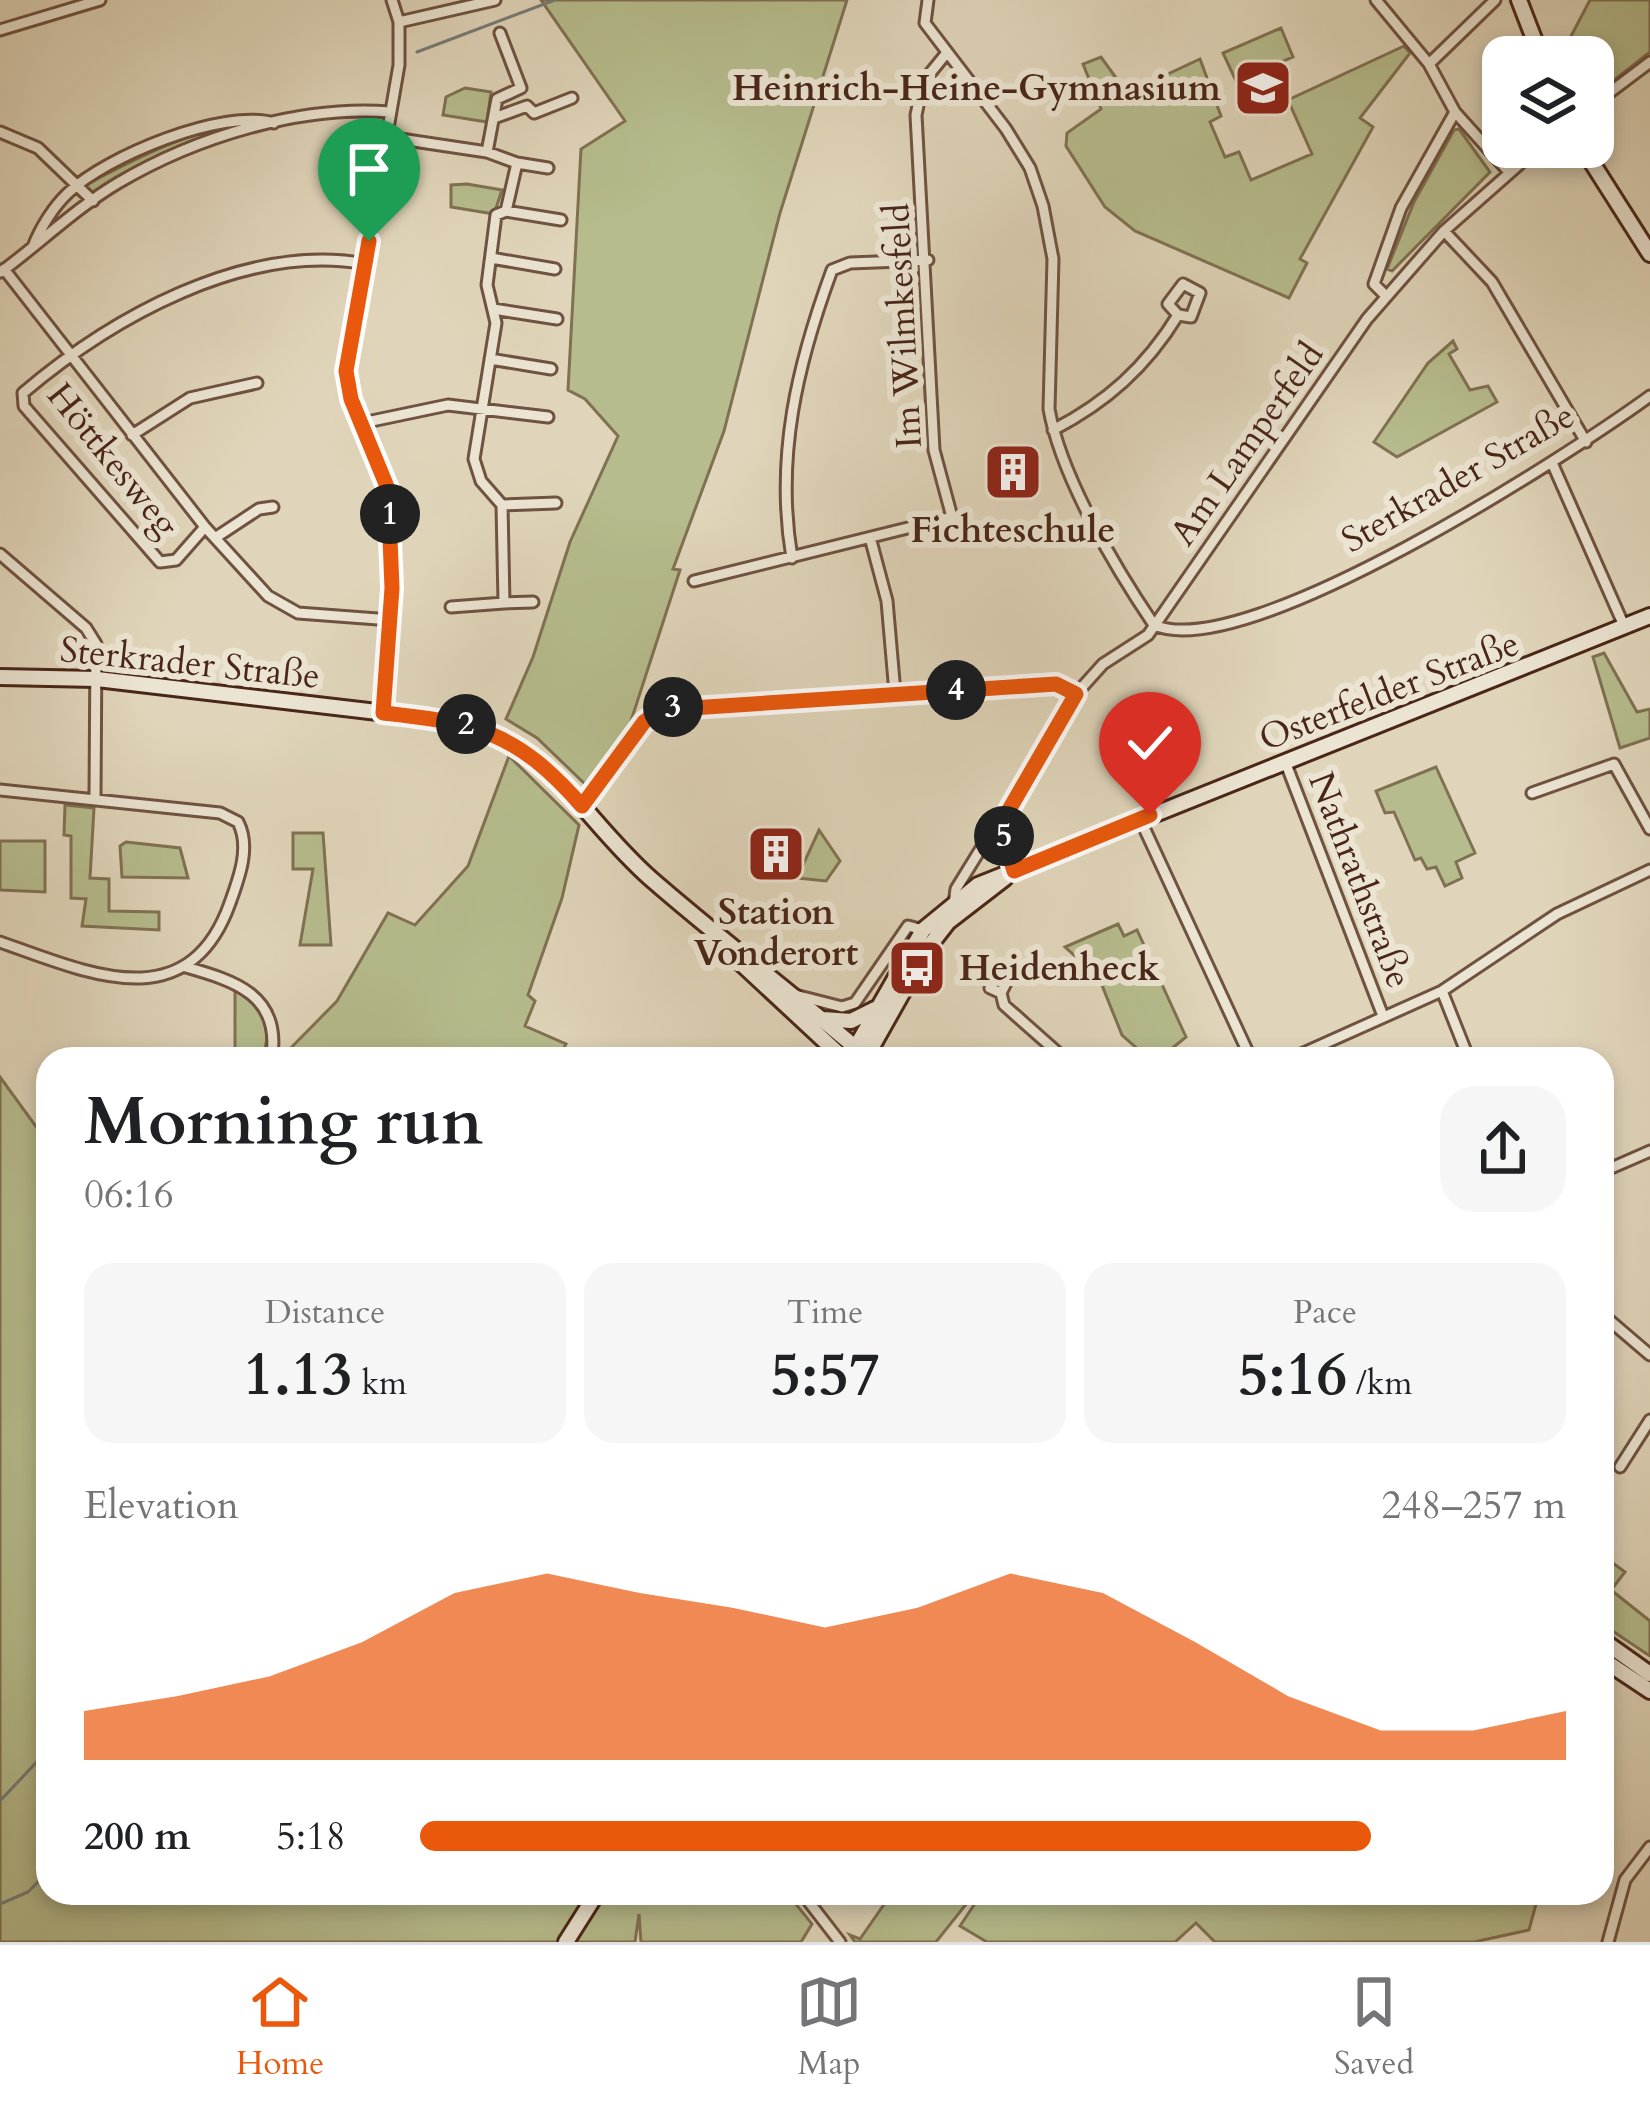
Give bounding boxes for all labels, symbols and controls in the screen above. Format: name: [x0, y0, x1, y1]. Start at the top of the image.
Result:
map controls: [1482, 36, 1614, 168]
button: layers: [1482, 36, 1614, 168]
school or university icon: Heinrich-Heine-Gymnasium: [1232, 57, 1294, 119]
place label: Heinrich-Heine-Gymnasium: [732, 64, 1222, 113]
pin: [318, 118, 420, 241]
icon: arrive: [336, 136, 402, 202]
street label: Im Wilmkesfeld: [872, 202, 934, 450]
street label: Am Lamperfeld: [1159, 333, 1335, 555]
street label: Höttkesweg: [36, 373, 191, 548]
street label: Sterkrader Straße: [1333, 392, 1583, 564]
building icon: Fichteschule: [982, 441, 1044, 503]
pin: 1: [360, 484, 420, 544]
text: 1: [382, 491, 398, 536]
place label: Fichteschule: [911, 506, 1115, 555]
street label: Osterfelder Straße: [1252, 619, 1526, 763]
street label: Sterkrader Straße: [58, 625, 322, 701]
pin: 4: [926, 660, 986, 720]
text: 4: [948, 667, 964, 712]
pin: 3: [643, 677, 703, 737]
text: 3: [665, 684, 681, 729]
pin: [1099, 692, 1201, 815]
pin: 2: [436, 694, 496, 754]
text: 2: [458, 701, 474, 746]
icon: check: [1117, 710, 1183, 776]
street label: Nathrathstraße: [1296, 765, 1424, 995]
pin: 5: [974, 806, 1034, 866]
text: 5: [996, 813, 1012, 858]
building icon: Station Vonderort: [745, 823, 807, 885]
place label: Station Vonderort: [694, 888, 859, 978]
bus stop icon: Heidenheck: [886, 937, 948, 999]
place label: Heidenheck: [959, 944, 1160, 993]
text: Morning run: [84, 1078, 483, 1167]
button: share: [1440, 1086, 1566, 1212]
text: 06:16: [84, 1168, 174, 1221]
text: Distance: [265, 1290, 385, 1335]
text: Time: [787, 1290, 863, 1335]
text: Pace: [1293, 1290, 1357, 1335]
text: 1.13: [243, 1335, 353, 1416]
text: 5:57: [770, 1335, 880, 1416]
text: 5:16: [1238, 1335, 1347, 1416]
text: km: [353, 1361, 407, 1406]
text: /km: [1347, 1361, 1412, 1406]
text: Elevation: [84, 1479, 239, 1532]
text: 248–257 m: [1381, 1479, 1566, 1532]
text: 200 m: [84, 1810, 190, 1863]
text: 5:18: [276, 1810, 346, 1863]
tab: Home: [236, 1969, 324, 2086]
tab: Map: [796, 1969, 862, 2086]
tab: Saved: [1334, 1969, 1414, 2086]

